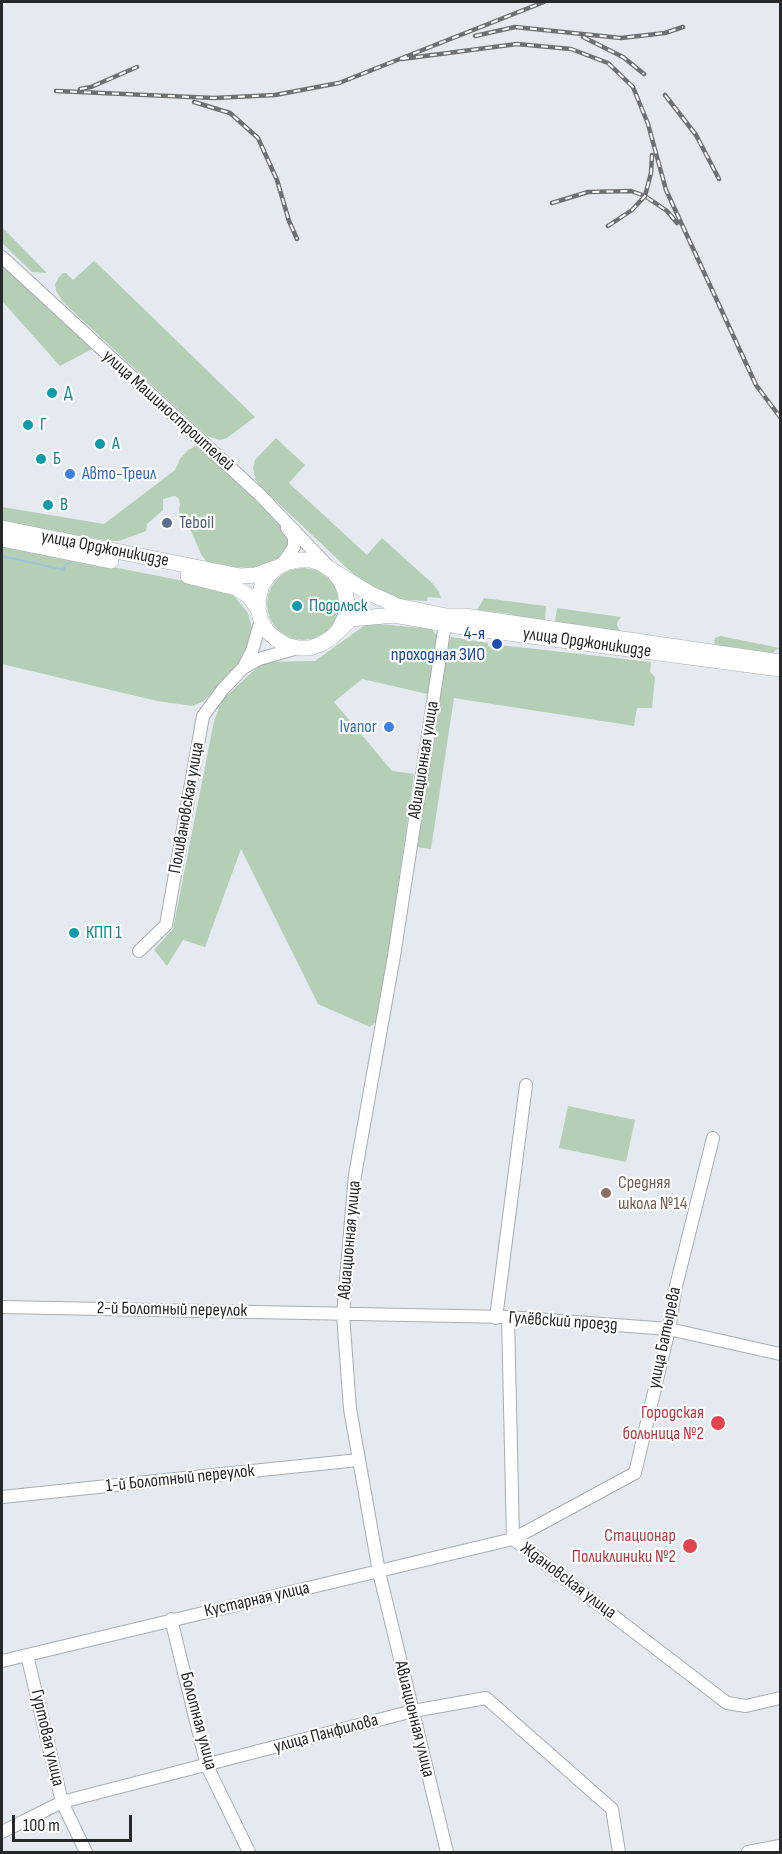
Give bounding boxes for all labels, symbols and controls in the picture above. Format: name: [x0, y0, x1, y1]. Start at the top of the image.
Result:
street label: улица Машиностроителей: [97, 346, 239, 476]
place label: Д: [64, 382, 73, 404]
marker: Д: [45, 386, 59, 400]
place label: Г: [40, 414, 47, 436]
marker: Г: [21, 418, 35, 432]
place label: А: [112, 433, 120, 455]
marker: А: [93, 437, 107, 451]
place label: Б: [53, 448, 61, 470]
marker: Б: [34, 452, 48, 466]
place label: Авто-Треил: [82, 463, 156, 485]
marker: Авто-Треил: [63, 467, 77, 481]
place label: В: [60, 494, 68, 516]
marker: В: [41, 498, 55, 512]
place label: Teboil: [179, 512, 214, 534]
marker: Teboil: [160, 516, 174, 530]
street label: улица Орджоникидзе: [39, 526, 171, 572]
place label: Подольск: [309, 595, 368, 617]
marker: Подольск: [290, 599, 304, 613]
place label: 4-я проходная ЗИО: [391, 623, 485, 666]
street label: улица Орджоникидзе: [521, 623, 653, 663]
marker: 4-я проходная ЗИО: [490, 637, 504, 651]
street label: Авиационная улица: [404, 700, 444, 820]
place label: Ivanor: [339, 716, 377, 738]
marker: Ivanor: [382, 720, 396, 734]
street label: Поливановская улица: [165, 741, 209, 875]
place label: КПП 1: [86, 922, 121, 944]
marker: КПП 1: [67, 926, 81, 940]
place label: Средняя школа №14: [618, 1172, 687, 1214]
street label: Авиационная улица: [334, 1180, 366, 1300]
marker: Средняя школа №14: [599, 1186, 613, 1200]
street label: улица Батырева: [644, 1285, 686, 1391]
street label: 2-й Болотный переулок: [97, 1298, 247, 1322]
street label: Гулёвский проезд: [508, 1307, 618, 1337]
place label: Городская больница №2: [622, 1402, 704, 1444]
marker: Городская больница №2: [709, 1414, 727, 1432]
street label: 1-й Болотный переулок: [105, 1460, 255, 1498]
place label: Стационар Поликлиники №2: [572, 1525, 676, 1568]
marker: Стационар Поликлиники №2: [681, 1537, 699, 1555]
street label: Ждановская улица: [516, 1538, 620, 1624]
street label: Кустарная улица: [202, 1577, 312, 1623]
street label: Авиационная улица: [389, 1659, 439, 1779]
street label: Болотная улица: [175, 1670, 221, 1772]
street label: Гуртовая улица: [25, 1688, 69, 1788]
street label: улица Панфилова: [272, 1710, 380, 1758]
scale bar: [15, 1803, 135, 1841]
text: 100 m: [23, 1815, 60, 1836]

